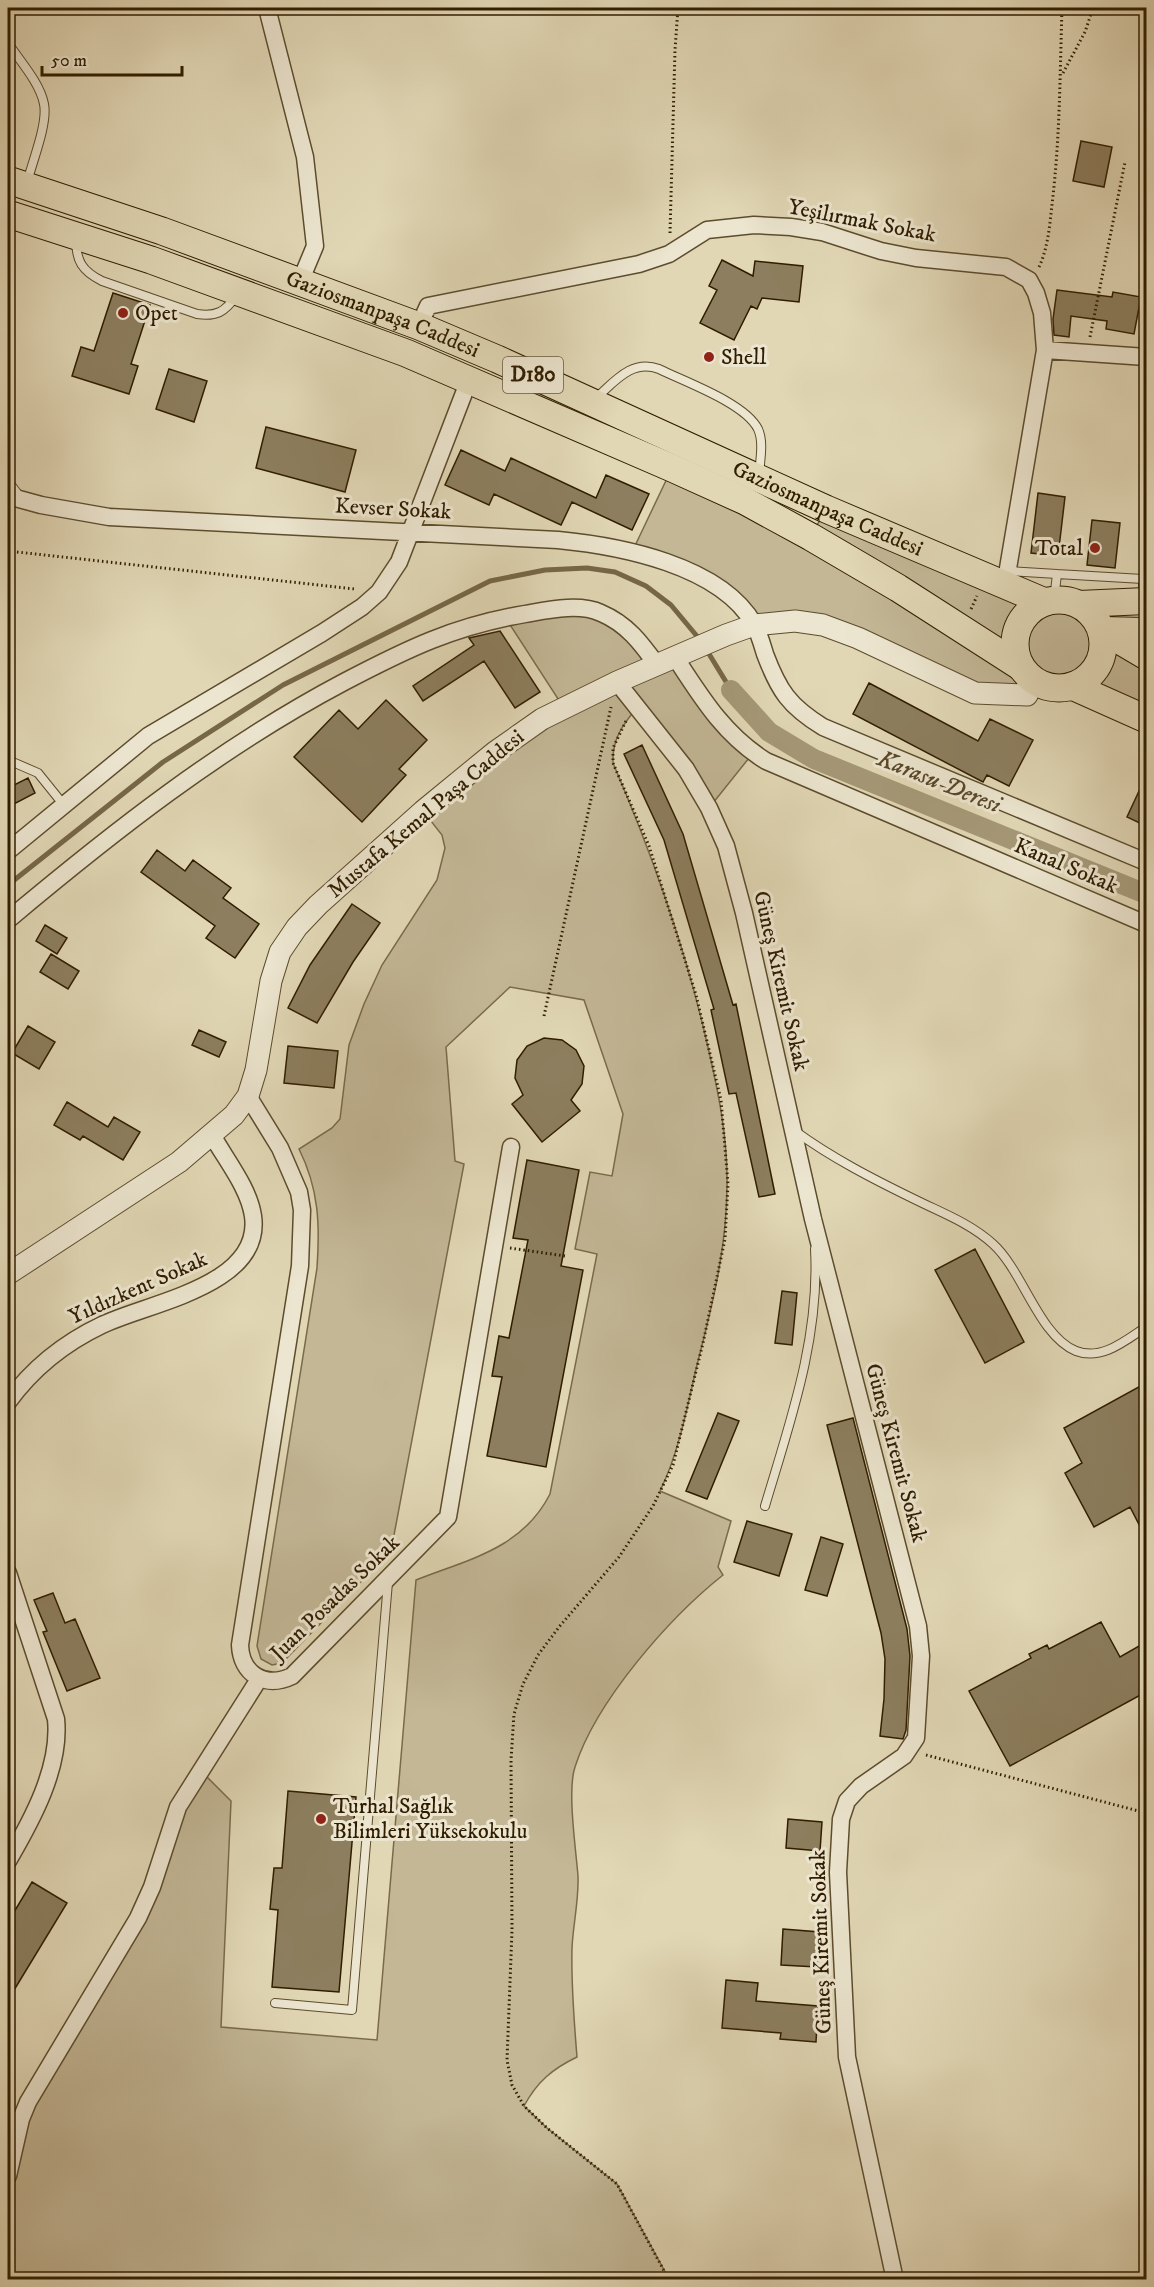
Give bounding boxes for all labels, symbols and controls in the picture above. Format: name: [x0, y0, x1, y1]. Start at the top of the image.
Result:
scale bar: [42, 39, 182, 77]
text: 50 m: [51, 50, 87, 72]
street label: Yeşilırmak Sokak: [786, 193, 938, 249]
street label: Gaziosmanpaşa Caddesi: [282, 264, 484, 364]
place label: Opet: [135, 300, 178, 327]
marker: Opet: [116, 306, 130, 320]
place label: Shell: [721, 344, 767, 371]
marker: Shell: [702, 350, 716, 364]
road number: D180: [503, 357, 563, 393]
street label: Gaziosmanpaşa Caddesi: [728, 455, 927, 562]
street label: Kevser Sokak: [334, 492, 452, 526]
place label: Total: [1035, 535, 1083, 562]
marker: Total: [1088, 541, 1102, 555]
street label: Mustafa Kemal Paşa Caddesi: [322, 724, 530, 904]
water label: Karasu Deresi: [872, 743, 1007, 821]
street label: Kanal Sokak: [1010, 832, 1122, 900]
street label: Güneş Kiremit Sokak: [747, 888, 815, 1074]
street label: Yıldızkent Sokak: [65, 1245, 211, 1331]
street label: Güneş Kiremit Sokak: [859, 1361, 933, 1546]
street label: Juan Posadas Sokak: [263, 1529, 406, 1668]
place label: Turhal Sağlık Bilimleri Yüksekokulu: [333, 1793, 527, 1845]
marker: Turhal Sağlık Bilimleri Yüksekokulu: [314, 1812, 328, 1826]
street label: Güneş Kiremit Sokak: [804, 1849, 838, 2035]

